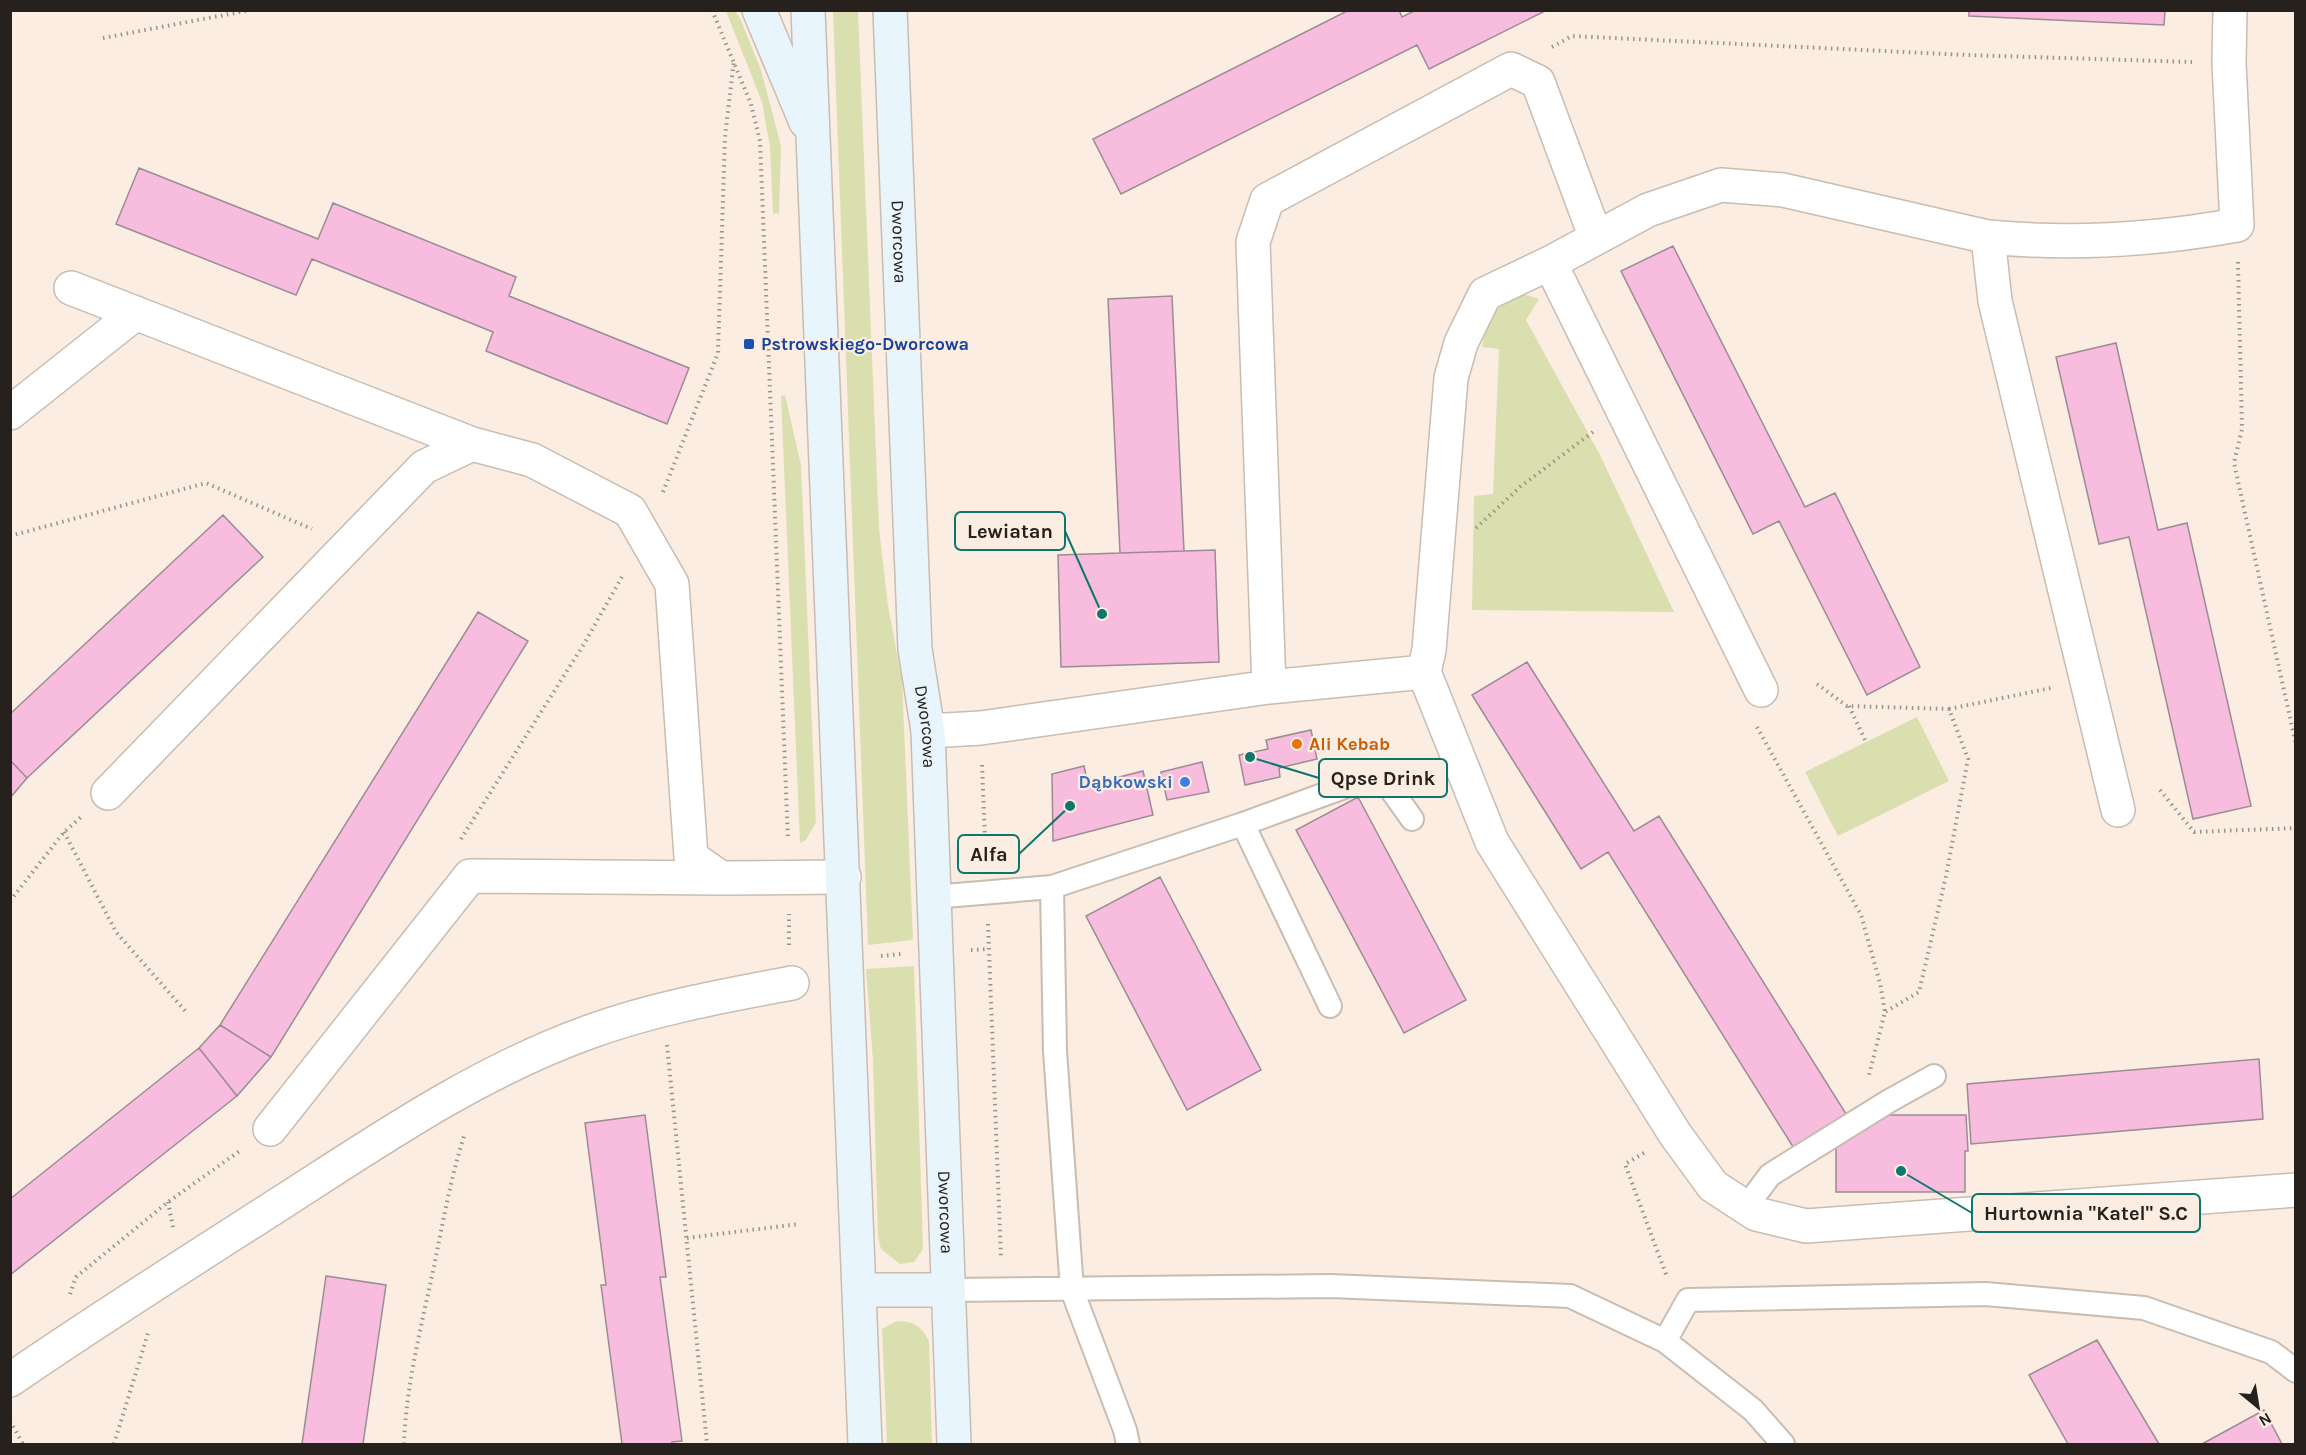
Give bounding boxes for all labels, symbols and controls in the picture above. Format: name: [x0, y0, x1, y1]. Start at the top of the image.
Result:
street label: Dworcowa: [886, 200, 912, 284]
place label: Pstrowskiego-Dworcowa: [761, 333, 969, 355]
marker: Pstrowskiego-Dworcowa: [742, 337, 756, 351]
callout: Lewiatan: [955, 512, 1065, 550]
text: Lewiatan: [967, 520, 1053, 543]
street label: Dworcowa: [910, 684, 940, 769]
place label: Ali Kebab: [1309, 733, 1390, 755]
marker: Ali Kebab: [1290, 737, 1304, 751]
callout: Qpse Drink: [1319, 759, 1447, 797]
text: Qpse Drink: [1331, 767, 1435, 790]
place label: Dąbkowski: [1079, 771, 1173, 793]
marker: Dąbkowski: [1178, 775, 1192, 789]
callout: Alfa: [958, 835, 1019, 873]
text: Alfa: [970, 843, 1008, 866]
street label: Dworcowa: [933, 1170, 958, 1254]
callout: Hurtownia "Katel" S.C: [1972, 1194, 2200, 1232]
text: Hurtownia "Katel" S.C: [1984, 1202, 2188, 1225]
north arrow: [2228, 1377, 2288, 1437]
text: N: [2256, 1408, 2275, 1431]

